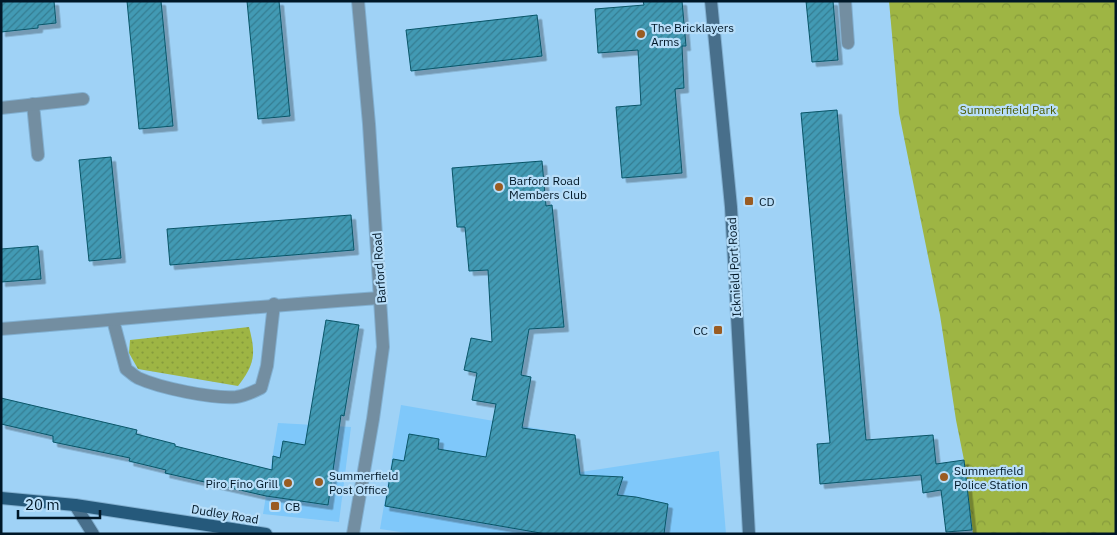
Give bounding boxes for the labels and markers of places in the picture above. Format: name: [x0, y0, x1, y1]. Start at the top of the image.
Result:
place label: The Bricklayers Arms: [651, 20, 734, 49]
marker: The Bricklayers Arms: [635, 28, 647, 40]
place label: Barford Road Members Club: [509, 173, 587, 202]
marker: Barford Road Members Club: [493, 181, 505, 193]
place label: CD: [759, 194, 775, 209]
marker: CD: [743, 195, 755, 207]
place label: CC: [693, 323, 709, 338]
marker: CC: [712, 324, 724, 336]
place label: Summerfield Police Station: [954, 463, 1028, 492]
place label: Summerfield Post Office: [329, 468, 398, 497]
marker: Summerfield Police Station: [938, 471, 950, 483]
place label: Piro Fino Grill: [206, 476, 278, 491]
marker: Summerfield Post Office: [313, 476, 325, 488]
marker: Piro Fino Grill: [282, 477, 294, 489]
place label: CB: [285, 499, 300, 514]
marker: CB: [269, 500, 281, 512]

